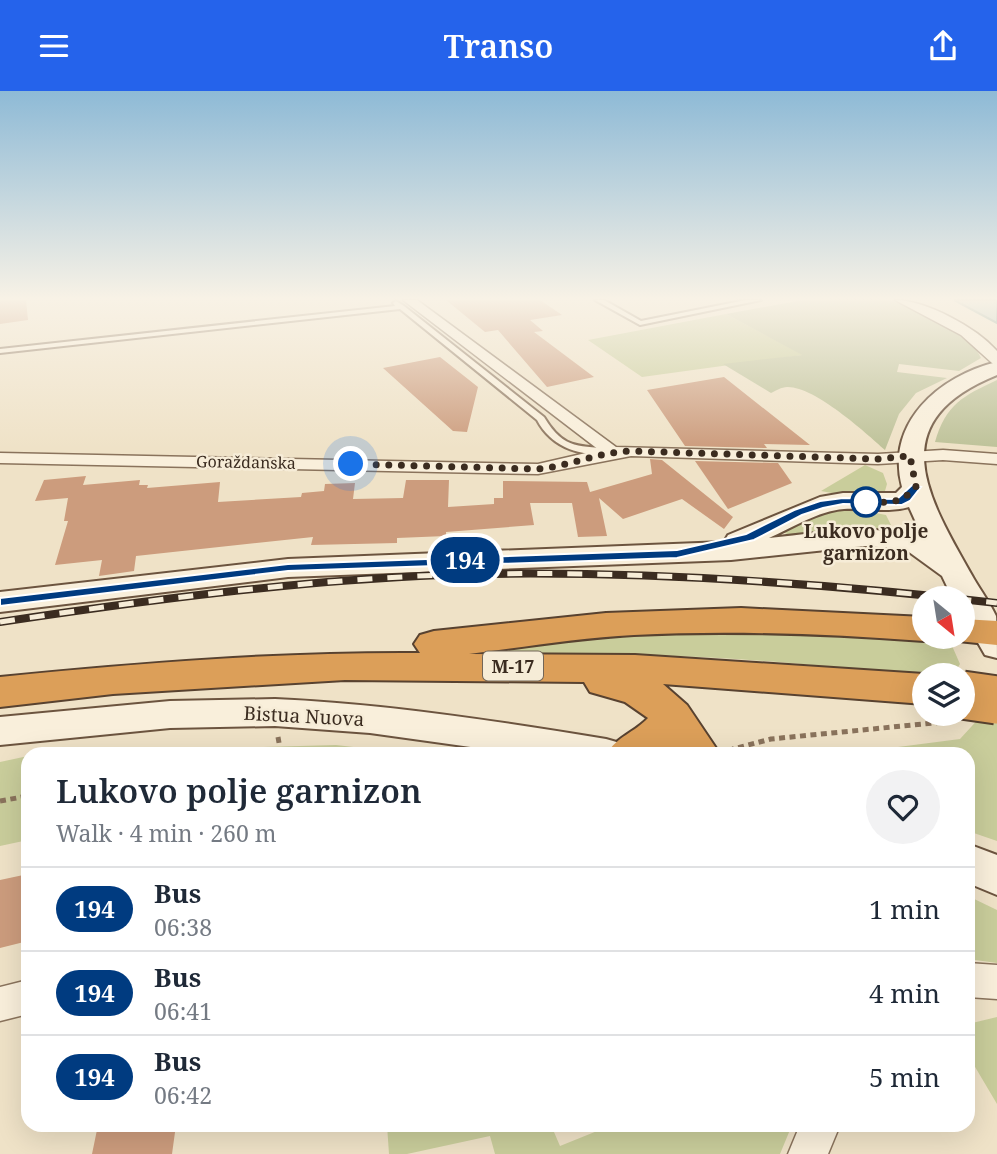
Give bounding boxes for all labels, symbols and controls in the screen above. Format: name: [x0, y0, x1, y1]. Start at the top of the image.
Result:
text: Transo: [444, 24, 553, 67]
icon: menu: [35, 27, 73, 65]
icon: share: [924, 27, 962, 65]
your location: [333, 446, 368, 481]
street label: Goraždanska: [196, 450, 296, 474]
marker: Lukovo polje garnizon: [851, 487, 881, 517]
place label: Lukovo polje garnizon: [804, 518, 928, 566]
line badge: 194: [425, 537, 505, 583]
text: 194: [445, 543, 485, 576]
north arrow: [912, 586, 975, 649]
map controls: [912, 586, 975, 726]
road number: M-17: [483, 651, 543, 681]
button: layers: [912, 663, 975, 726]
street label: Bistua Nuova: [243, 700, 365, 732]
text: Lukovo polje garnizon: [56, 768, 422, 813]
button: heart: [866, 770, 940, 844]
text: Walk · 4 min · 260 m: [56, 817, 276, 849]
text: Bus: [154, 875, 201, 911]
text: 1 min: [869, 891, 940, 927]
text: 194: [74, 892, 115, 925]
text: 06:38: [154, 911, 212, 943]
text: Bus: [154, 959, 201, 995]
text: 4 min: [869, 975, 940, 1011]
text: 194: [74, 976, 115, 1009]
text: 06:41: [154, 995, 212, 1027]
text: Bus: [154, 1043, 201, 1079]
text: 5 min: [869, 1059, 940, 1095]
text: 194: [74, 1060, 115, 1093]
text: 06:42: [154, 1079, 212, 1111]

